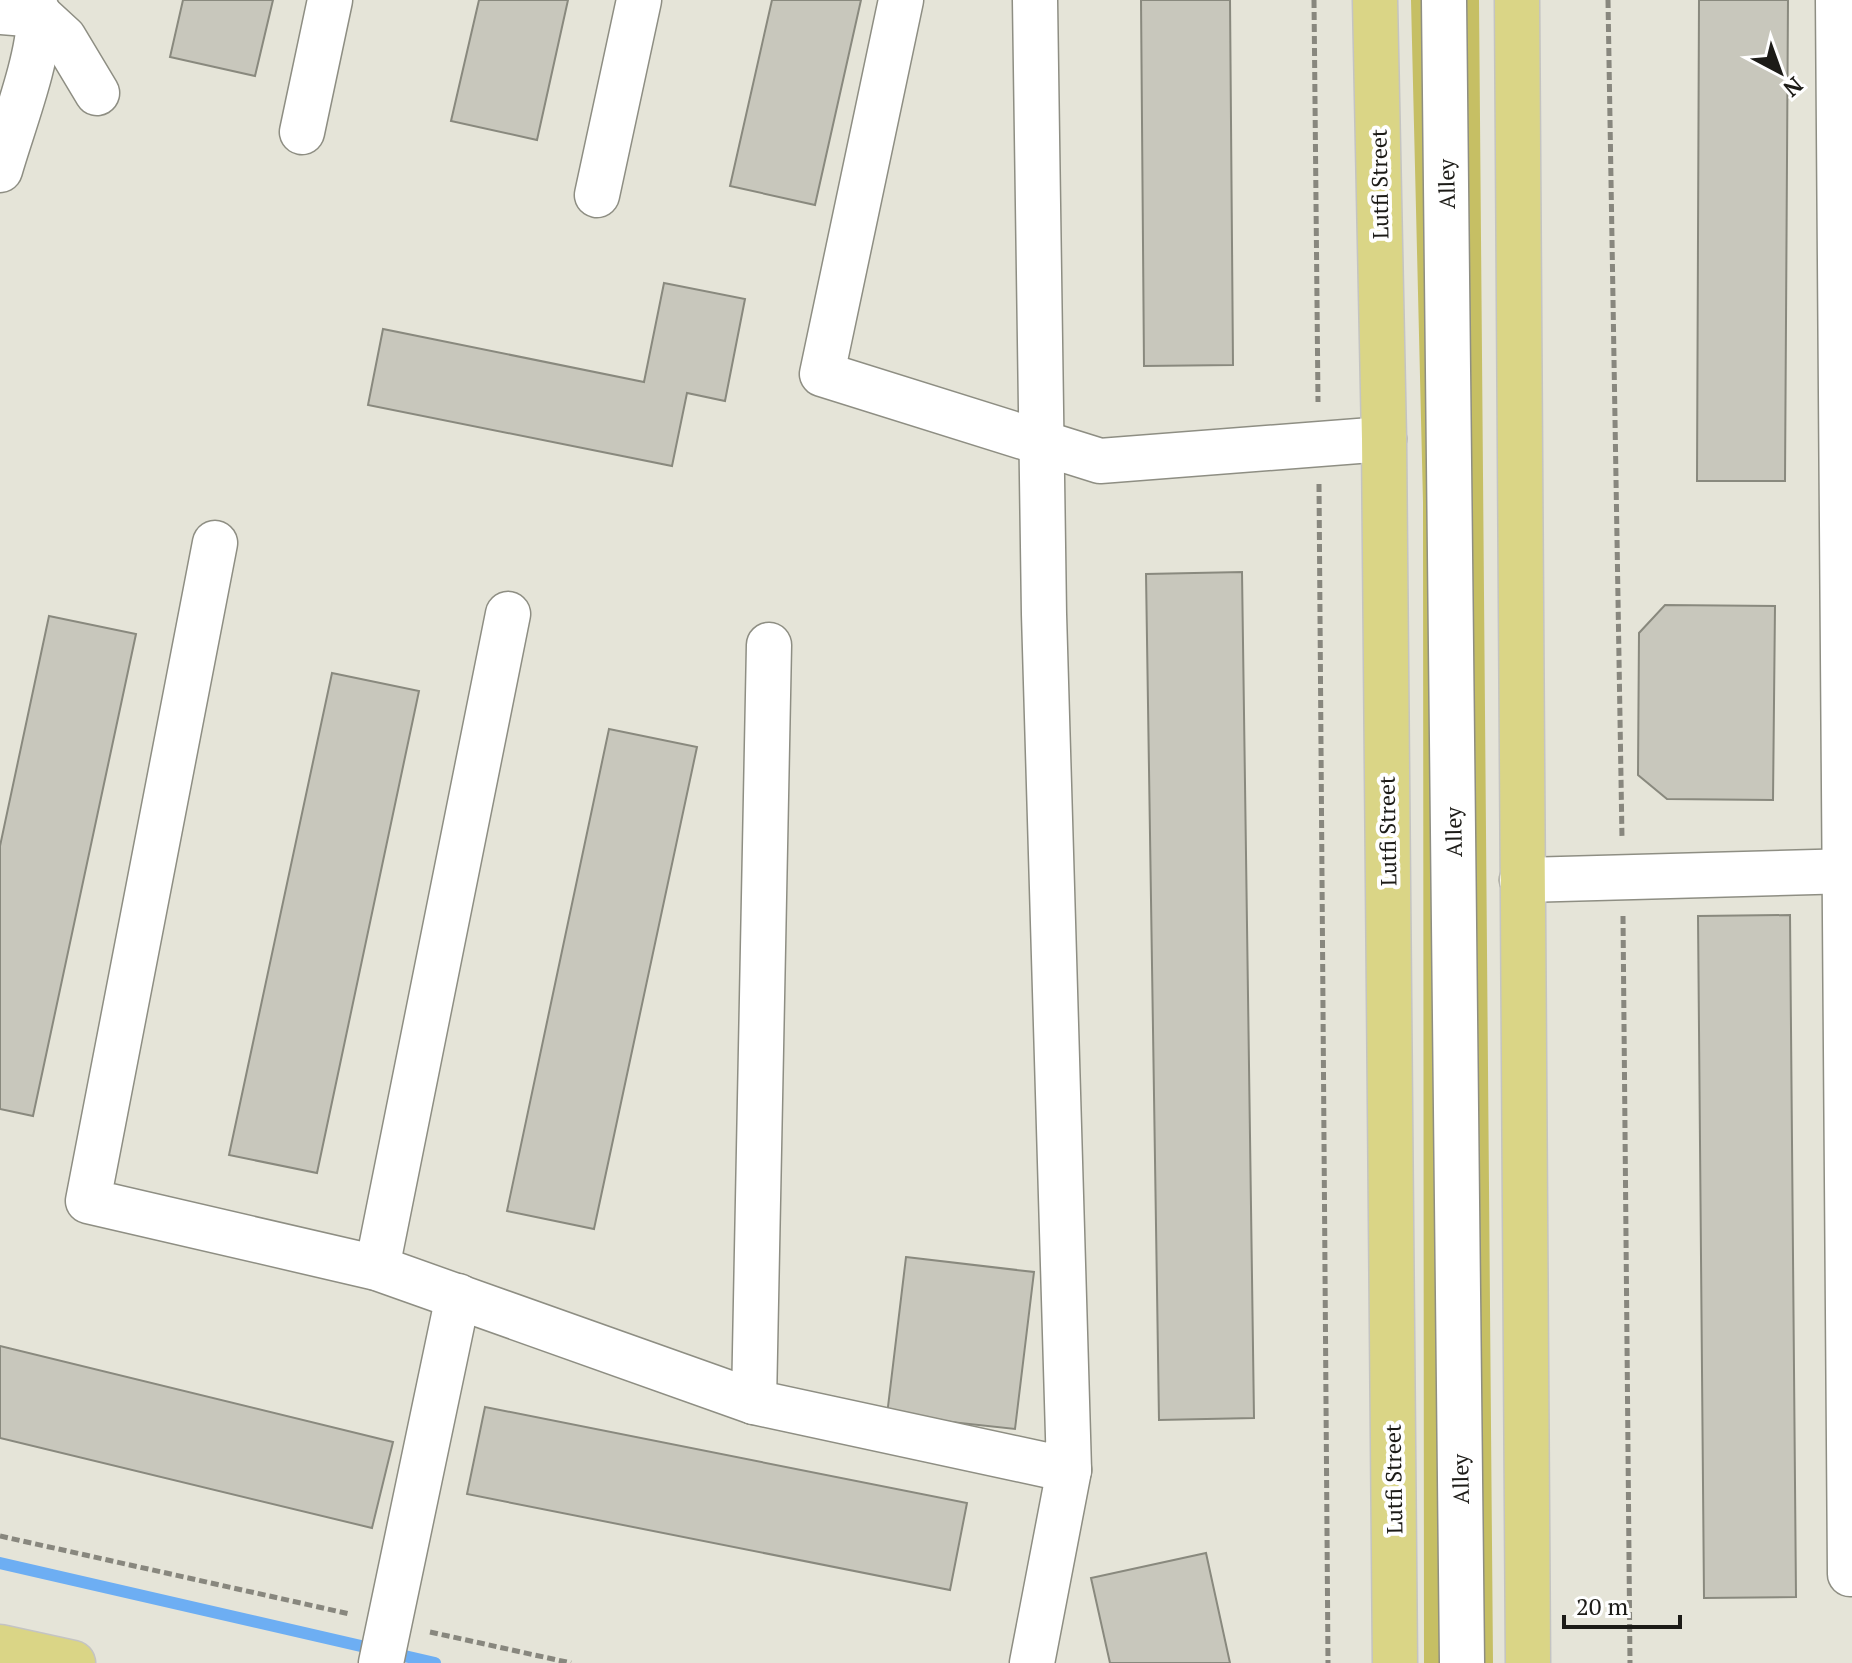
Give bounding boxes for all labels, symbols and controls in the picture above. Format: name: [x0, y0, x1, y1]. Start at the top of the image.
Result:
north arrow: [1740, 32, 1820, 112]
text: N: [1777, 71, 1809, 104]
street label: Lutfi Street: [1364, 129, 1394, 239]
street label: Alley: [1431, 158, 1461, 209]
street label: Lutfi Street: [1372, 776, 1402, 886]
street label: Alley: [1438, 806, 1468, 857]
street label: Lutfi Street: [1378, 1424, 1408, 1534]
street label: Alley: [1445, 1453, 1475, 1504]
scale bar: [1564, 1579, 1680, 1629]
text: 20 m: [1576, 1590, 1628, 1622]

